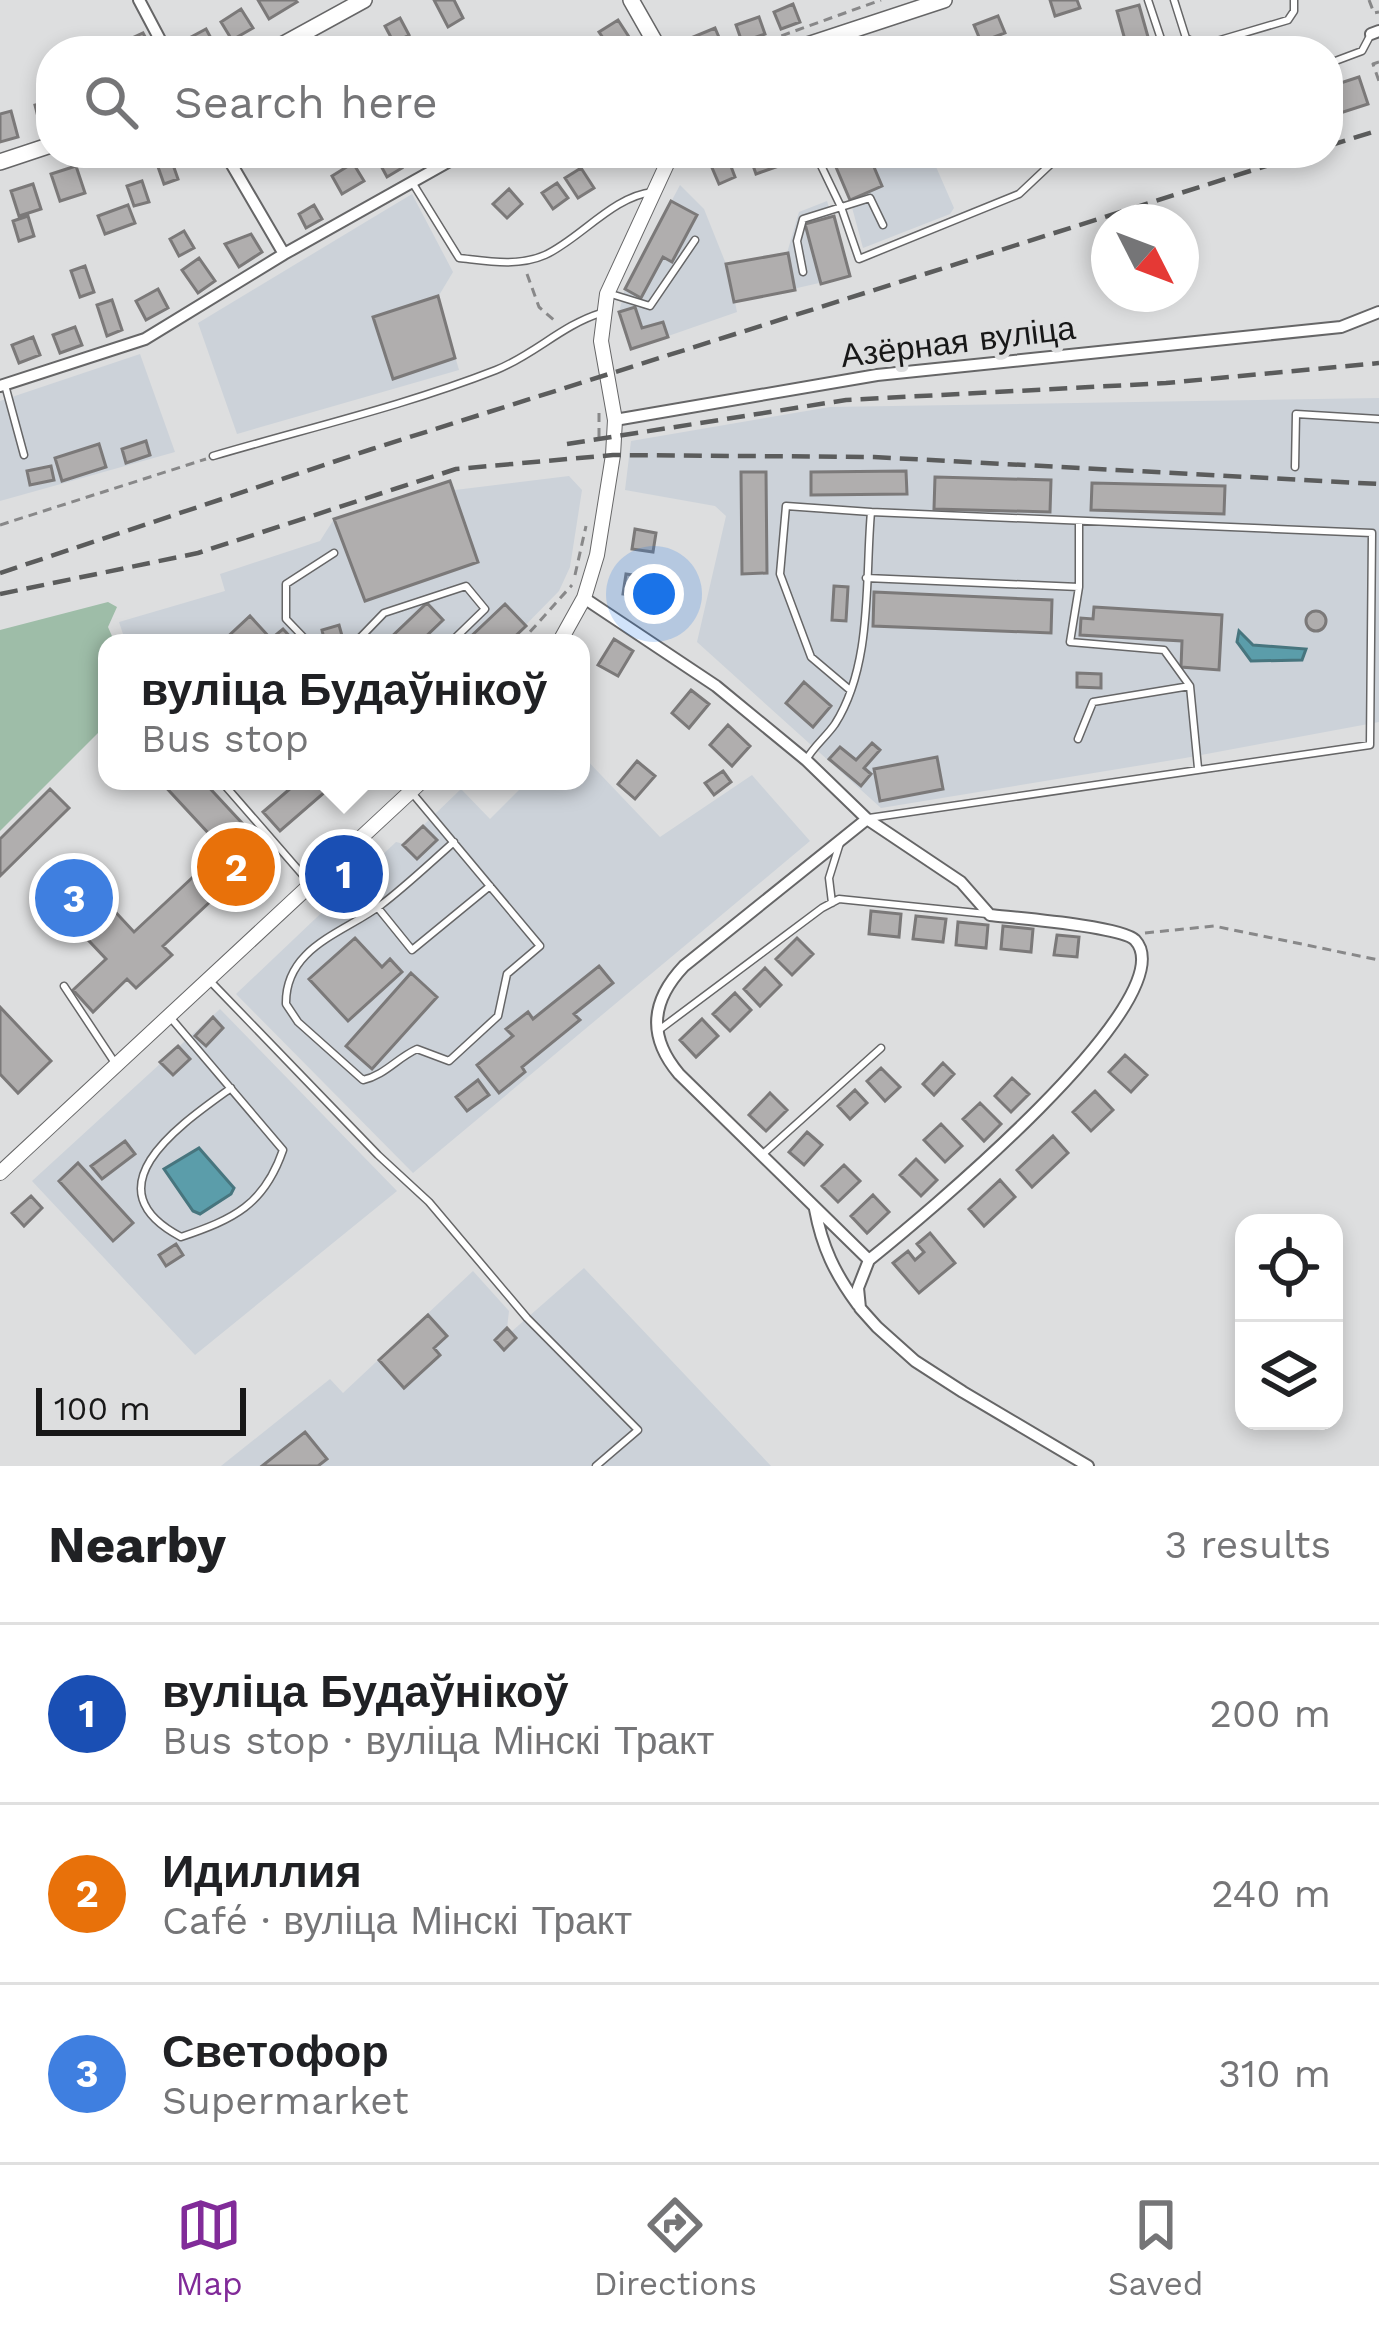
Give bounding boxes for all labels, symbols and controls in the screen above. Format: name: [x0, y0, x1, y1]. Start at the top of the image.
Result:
search box: [36, 36, 1343, 168]
icon: search: [78, 69, 144, 135]
text: Search here: [174, 76, 438, 129]
north arrow: [1091, 204, 1199, 312]
street label: Азёрная вуліца: [839, 308, 1078, 375]
your location: [624, 564, 684, 624]
popup: [98, 634, 590, 790]
text: вуліца Будаўнікоў: [141, 663, 547, 716]
text: Bus stop: [141, 716, 309, 761]
pin: 2: [197, 822, 275, 912]
pin: 1: [305, 829, 383, 919]
pin: 3: [35, 853, 113, 943]
map controls: [1235, 1214, 1343, 1430]
button: locate: [1235, 1214, 1343, 1322]
button: layers: [1235, 1322, 1343, 1430]
scale bar: [36, 1382, 246, 1435]
text: 100 m: [54, 1389, 151, 1428]
text: Nearby: [48, 1515, 226, 1574]
text: 3 results: [1165, 1522, 1331, 1567]
text: вуліца Будаўнікоў: [162, 1665, 569, 1718]
text: 1: [79, 1691, 95, 1736]
text: 200 m: [1209, 1691, 1331, 1736]
text: Bus stop · вуліца Мінскі Тракт: [162, 1718, 714, 1763]
text: Идиллия: [162, 1845, 362, 1898]
text: 2: [75, 1871, 99, 1916]
text: 240 m: [1211, 1871, 1331, 1916]
text: Café · вуліца Мінскі Тракт: [162, 1898, 632, 1943]
text: Светофор: [162, 2025, 389, 2078]
text: 3: [75, 2051, 99, 2096]
text: 310 m: [1218, 2051, 1331, 2096]
text: Supermarket: [162, 2078, 409, 2123]
tab: Map: [175, 2192, 243, 2303]
tab: Directions: [594, 2192, 757, 2303]
tab: Saved: [1108, 2192, 1204, 2303]

